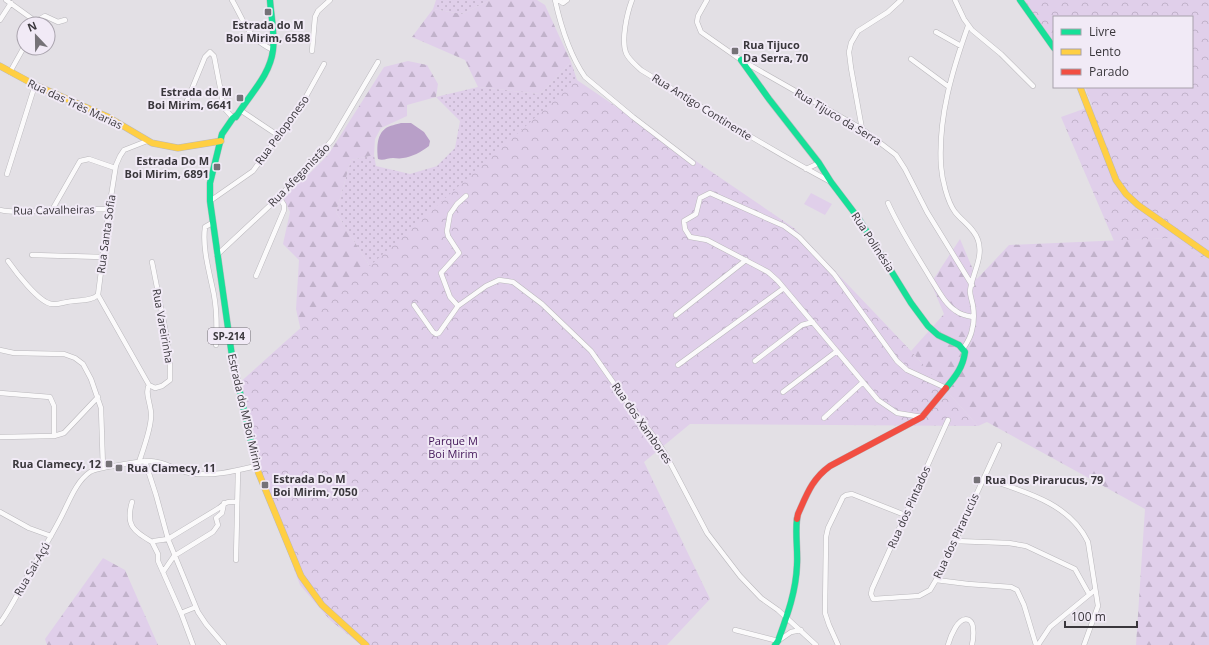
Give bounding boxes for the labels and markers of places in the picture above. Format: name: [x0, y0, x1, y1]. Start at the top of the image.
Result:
marker: Estrada do M Boi Mirim, 6588: [263, 7, 273, 17]
place label: Estrada do M Boi Mirim, 6588: [226, 17, 310, 45]
place label: Rua Tijuco Da Serra, 70: [743, 37, 808, 65]
marker: Rua Tijuco Da Serra, 70: [730, 46, 740, 56]
place label: Estrada do M Boi Mirim, 6641: [148, 84, 232, 112]
marker: Estrada do M Boi Mirim, 6641: [235, 93, 245, 103]
place label: Estrada Do M Boi Mirim, 6891: [125, 153, 209, 181]
marker: Estrada Do M Boi Mirim, 6891: [212, 162, 222, 172]
place label: Rua Clamecy, 12: [12, 456, 101, 471]
marker: Rua Clamecy, 12: [104, 459, 114, 469]
place label: Rua Clamecy, 11: [127, 460, 216, 475]
marker: Rua Clamecy, 11: [114, 463, 124, 473]
place label: Estrada Do M Boi Mirim, 7050: [273, 471, 357, 499]
place label: Rua Dos Pirarucus, 79: [985, 472, 1103, 487]
marker: Rua Dos Pirarucus, 79: [972, 475, 982, 485]
marker: Estrada Do M Boi Mirim, 7050: [260, 480, 270, 490]

